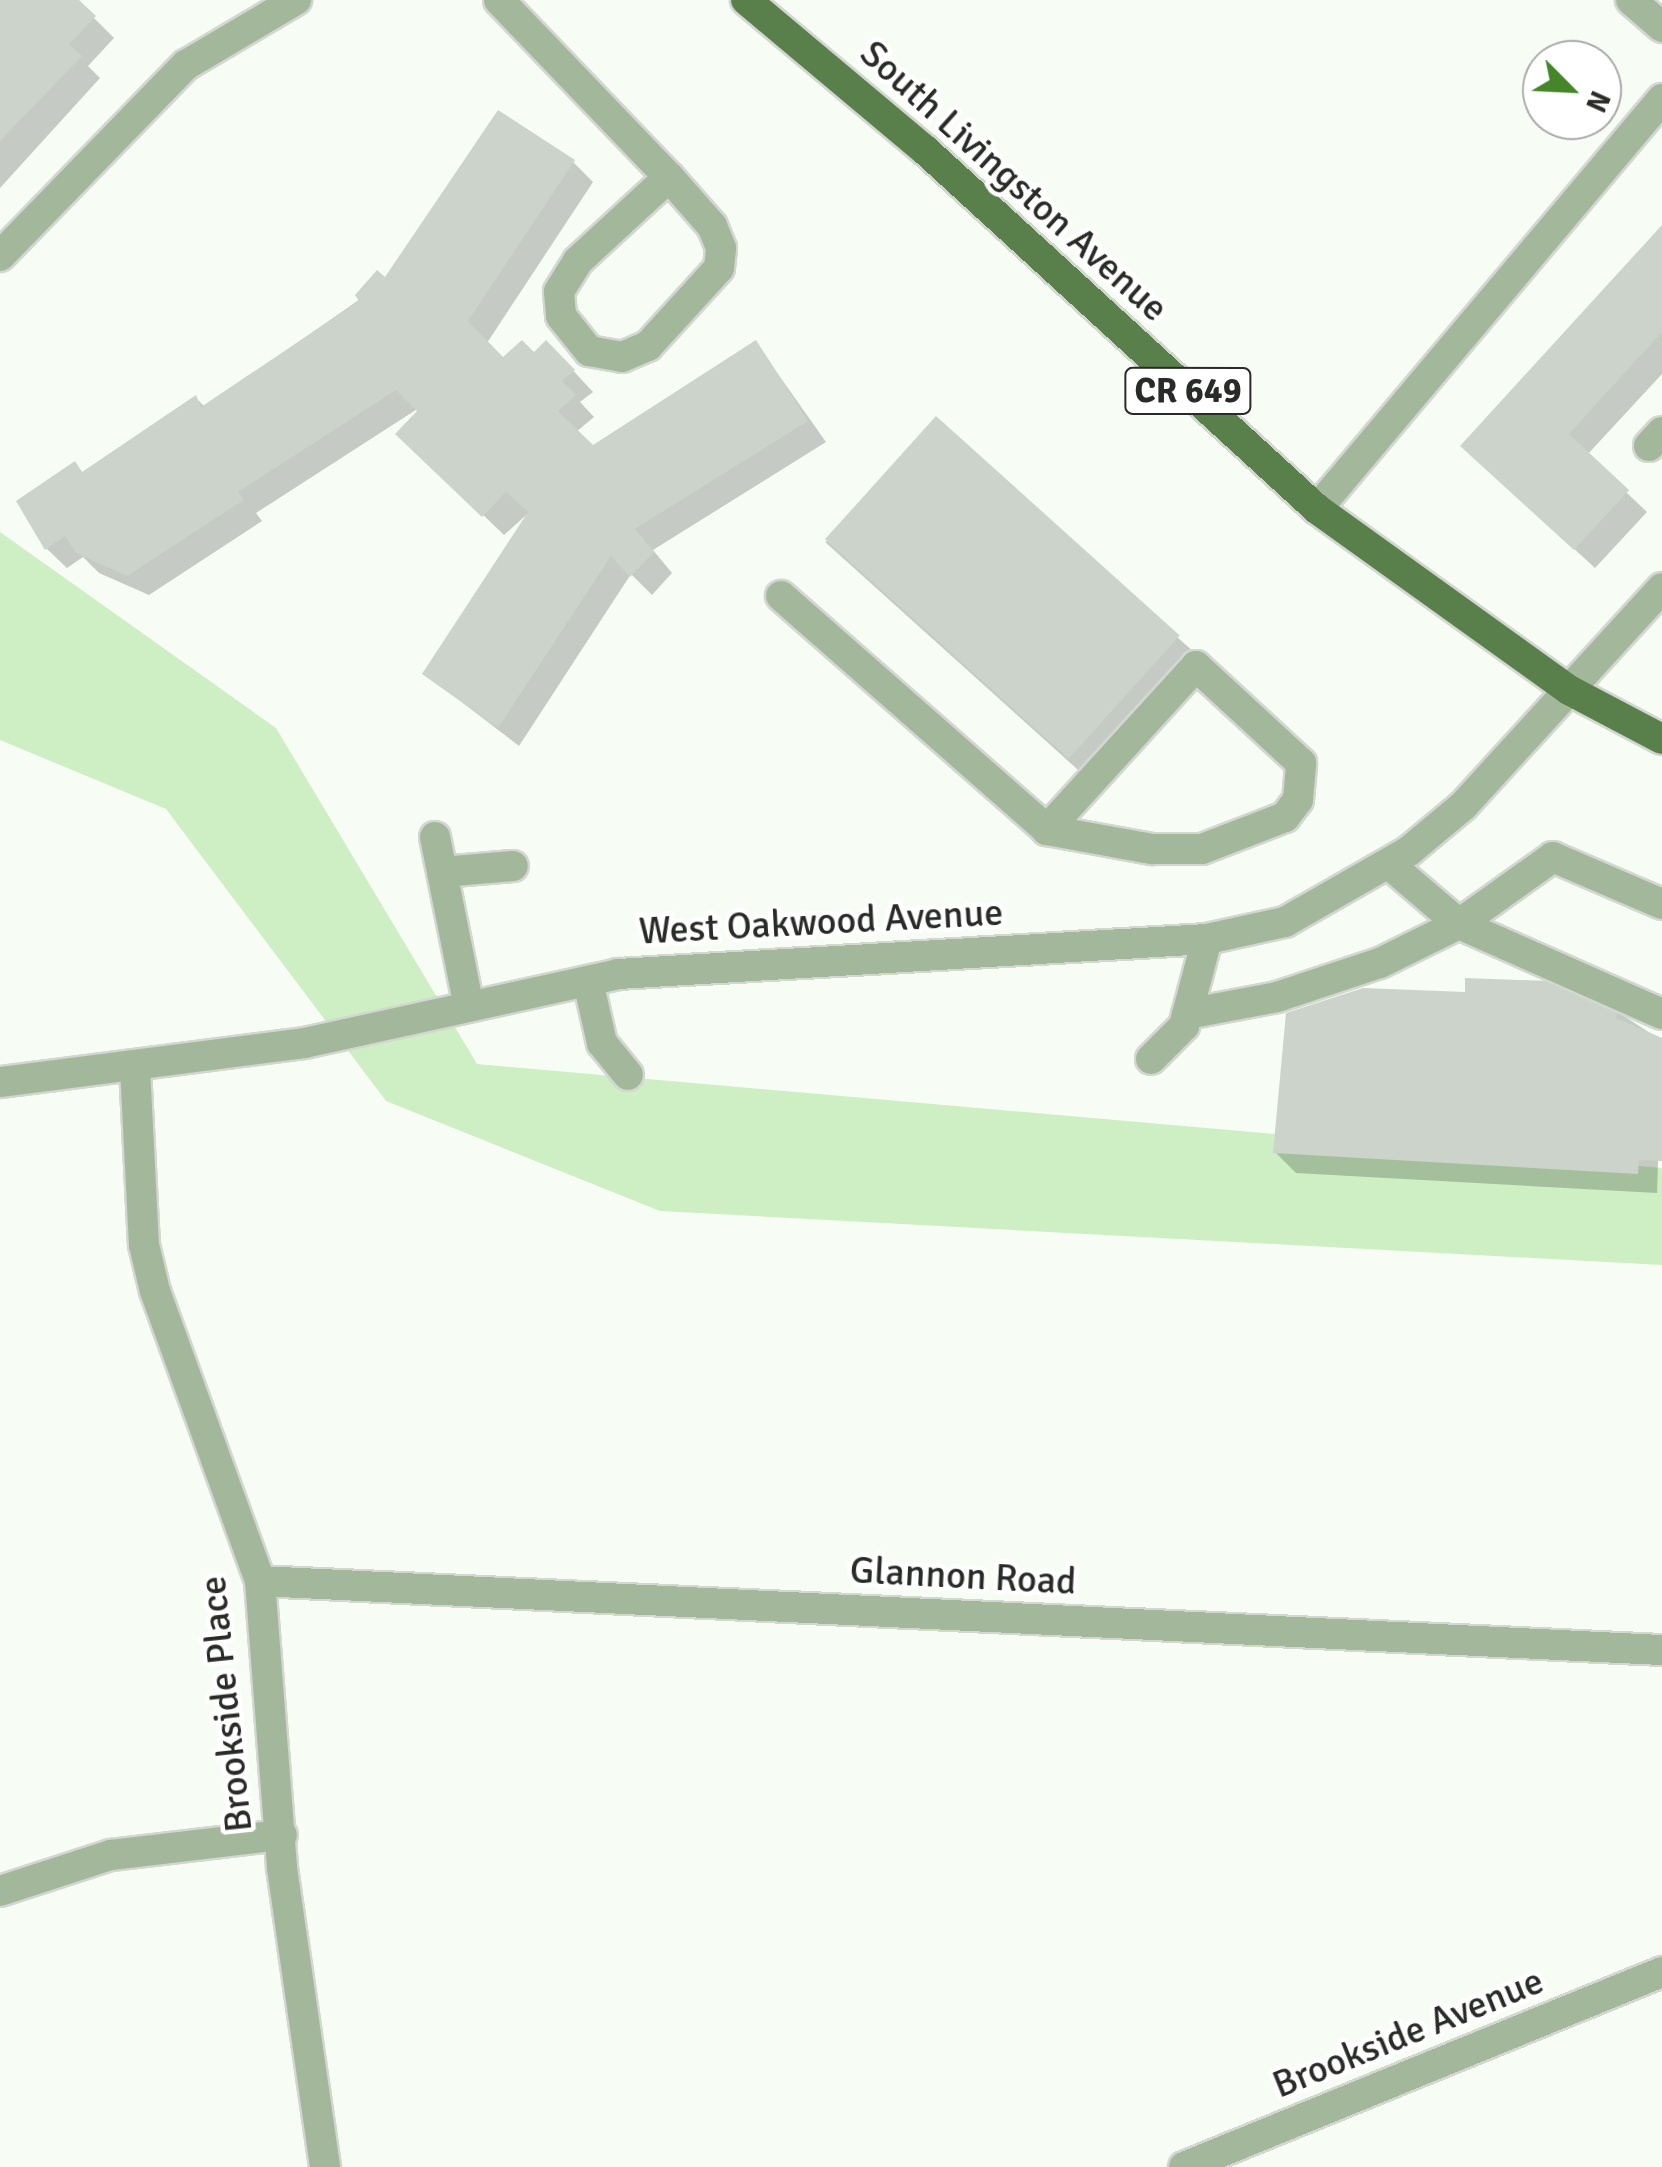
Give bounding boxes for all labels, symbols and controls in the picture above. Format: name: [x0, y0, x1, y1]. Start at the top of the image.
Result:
street label: South Livingston Avenue: [851, 31, 1177, 331]
north arrow: [1522, 40, 1622, 140]
text: N: [1578, 86, 1617, 117]
road number: CR 649: [1123, 361, 1253, 421]
street label: West Oakwood Avenue: [638, 890, 1004, 954]
street label: Glannon Road: [849, 1547, 1077, 1605]
street label: Brookside Place: [190, 1574, 262, 1834]
street label: Brookside Avenue: [1266, 1958, 1550, 2108]

